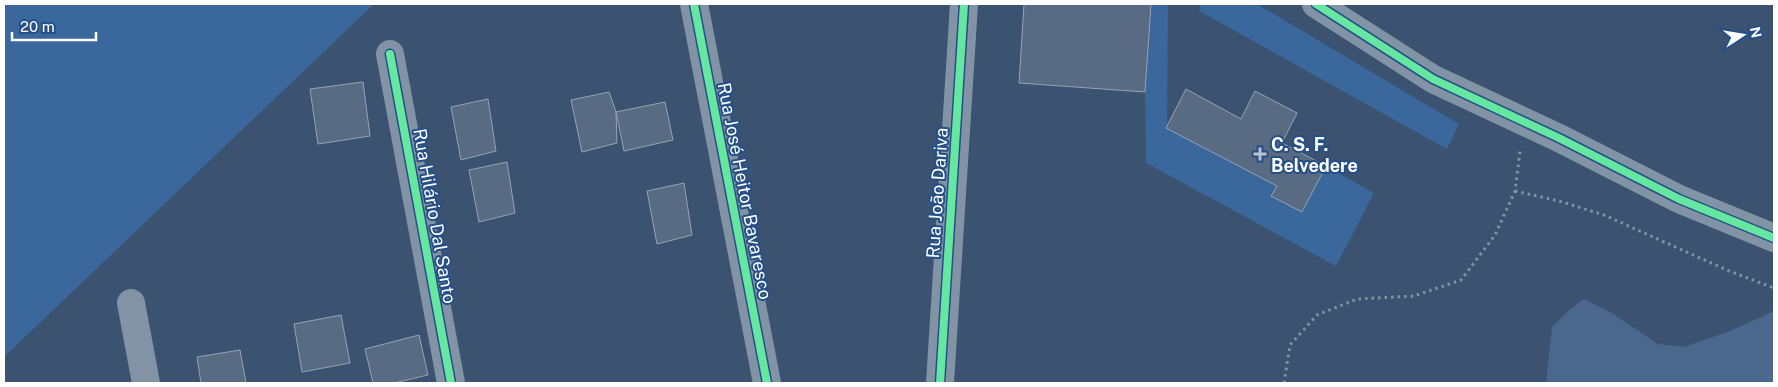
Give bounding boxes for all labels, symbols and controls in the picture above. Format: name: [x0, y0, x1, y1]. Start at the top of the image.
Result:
scale bar: [12, 10, 96, 42]
north arrow: [1718, 10, 1768, 60]
text: 20 m: [20, 18, 55, 35]
text: N: [1747, 25, 1765, 39]
street label: Rua José Heitor Bavaresco: [714, 81, 776, 301]
street label: Rua Hilário Dal Santo: [409, 127, 461, 305]
street label: Rua João Dariva: [922, 127, 952, 259]
place label: C. S. F. Belvedere: [1271, 134, 1358, 176]
marker: C. S. F. Belvedere: [1253, 147, 1267, 161]

